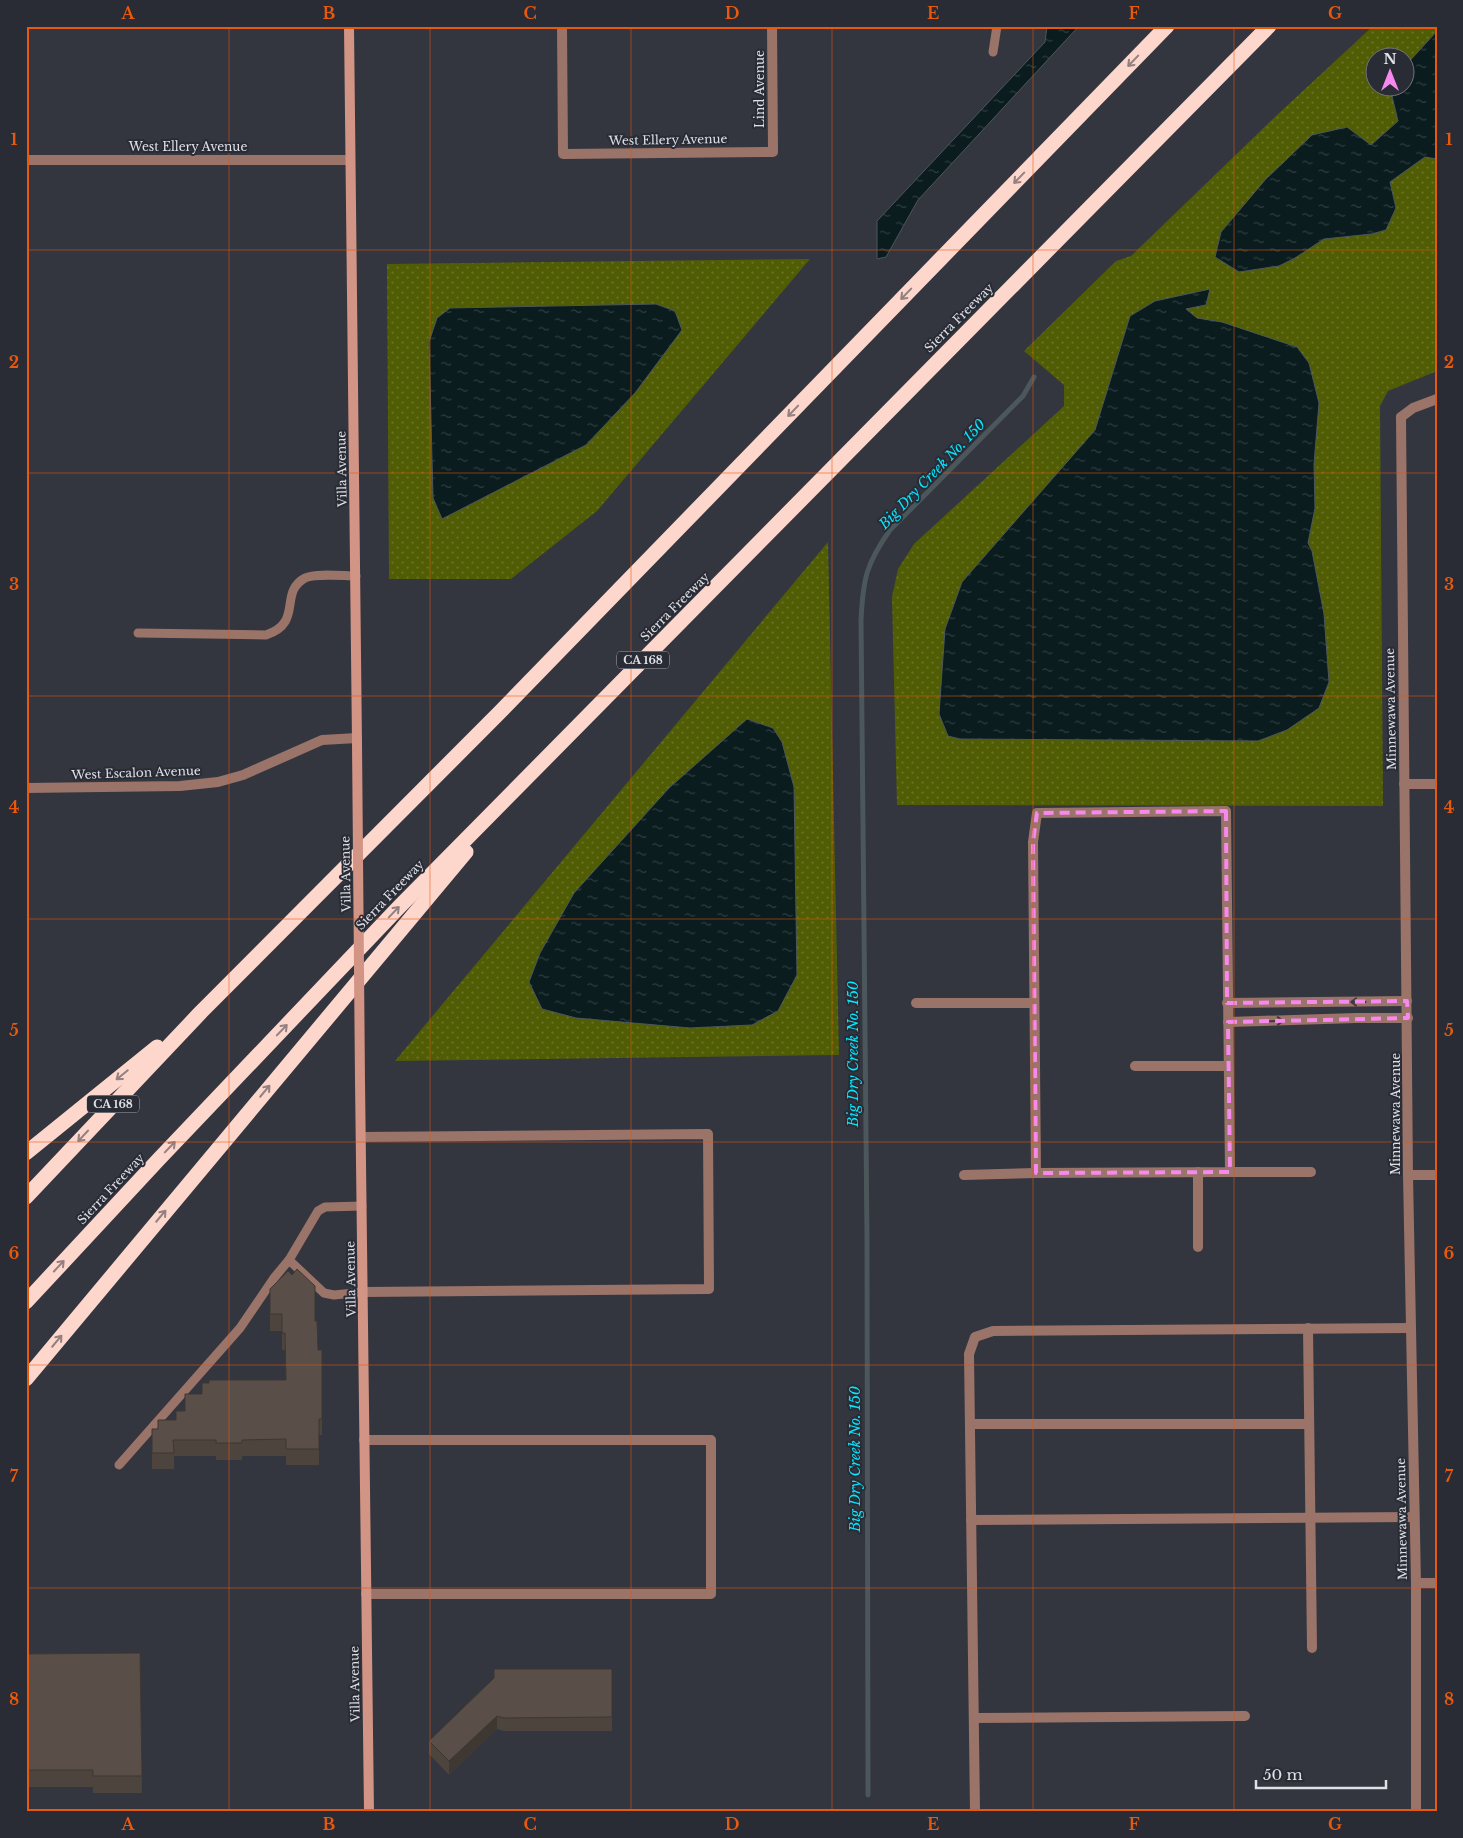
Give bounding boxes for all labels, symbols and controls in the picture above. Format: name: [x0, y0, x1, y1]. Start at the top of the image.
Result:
text: A: [121, 3, 136, 23]
text: B: [323, 3, 336, 23]
text: C: [523, 3, 537, 23]
text: D: [725, 3, 739, 23]
text: E: [927, 3, 939, 23]
text: F: [1128, 3, 1140, 23]
text: G: [1328, 3, 1342, 23]
north arrow: [1366, 48, 1416, 98]
street label: Lind Avenue: [752, 50, 767, 128]
text: N: [1383, 50, 1397, 68]
one-way arrow: [1127, 55, 1139, 67]
text: 1: [11, 129, 18, 149]
text: 1: [1446, 129, 1453, 149]
street label: West Ellery Avenue: [608, 131, 728, 148]
street label: West Ellery Avenue: [128, 139, 247, 154]
one-way arrow: [1013, 172, 1026, 184]
street label: Sierra Freeway: [921, 280, 997, 355]
one-way arrow: [900, 288, 912, 301]
text: 2: [9, 352, 19, 372]
text: 2: [1444, 352, 1454, 372]
one-way arrow: [787, 405, 799, 417]
water label: Big Dry Creek No. 150: [874, 415, 989, 533]
street label: Villa Avenue: [333, 431, 350, 508]
street label: Sierra Freeway: [637, 569, 713, 644]
text: 3: [9, 574, 19, 594]
text: 3: [1444, 574, 1454, 594]
street label: Minnewawa Avenue: [1382, 648, 1399, 770]
road number: CA 168: [617, 652, 669, 668]
street label: West Escalon Avenue: [70, 763, 201, 782]
text: 4: [9, 797, 19, 817]
text: 4: [1444, 797, 1454, 817]
street label: Villa Avenue: [337, 836, 354, 913]
street label: Sierra Freeway: [352, 856, 427, 933]
one-way arrow: [388, 906, 400, 918]
water label: Big Dry Creek No. 150: [844, 981, 862, 1128]
one-way arrow: [1350, 997, 1366, 1007]
one-way arrow: [1268, 1016, 1284, 1025]
text: 5: [9, 1020, 19, 1040]
text: 5: [1444, 1020, 1454, 1040]
one-way arrow: [276, 1023, 288, 1036]
street label: Minnewawa Avenue: [1388, 1053, 1403, 1175]
one-way arrow: [116, 1070, 129, 1081]
one-way arrow: [260, 1085, 271, 1098]
road number: CA 168: [87, 1096, 139, 1112]
one-way arrow: [77, 1130, 89, 1143]
one-way arrow: [164, 1141, 176, 1153]
street label: Sierra Freeway: [74, 1150, 148, 1227]
one-way arrow: [156, 1210, 167, 1223]
street label: Villa Avenue: [342, 1241, 359, 1318]
text: 6: [9, 1243, 20, 1263]
text: 6: [1444, 1243, 1455, 1263]
one-way arrow: [53, 1260, 65, 1273]
one-way arrow: [52, 1335, 63, 1348]
water label: Big Dry Creek No. 150: [846, 1386, 864, 1533]
street label: Minnewawa Avenue: [1393, 1458, 1410, 1580]
text: 7: [10, 1466, 19, 1486]
text: 7: [1445, 1466, 1454, 1486]
street label: Villa Avenue: [346, 1646, 363, 1723]
text: 8: [9, 1689, 19, 1709]
text: 8: [1444, 1689, 1454, 1709]
scale bar: [1256, 1758, 1386, 1790]
text: 50 m: [1263, 1765, 1303, 1784]
text: A: [121, 1814, 136, 1834]
text: B: [323, 1814, 336, 1834]
text: C: [523, 1814, 537, 1834]
text: D: [725, 1814, 739, 1834]
text: E: [927, 1814, 939, 1834]
text: F: [1128, 1814, 1140, 1834]
text: G: [1328, 1814, 1342, 1834]

